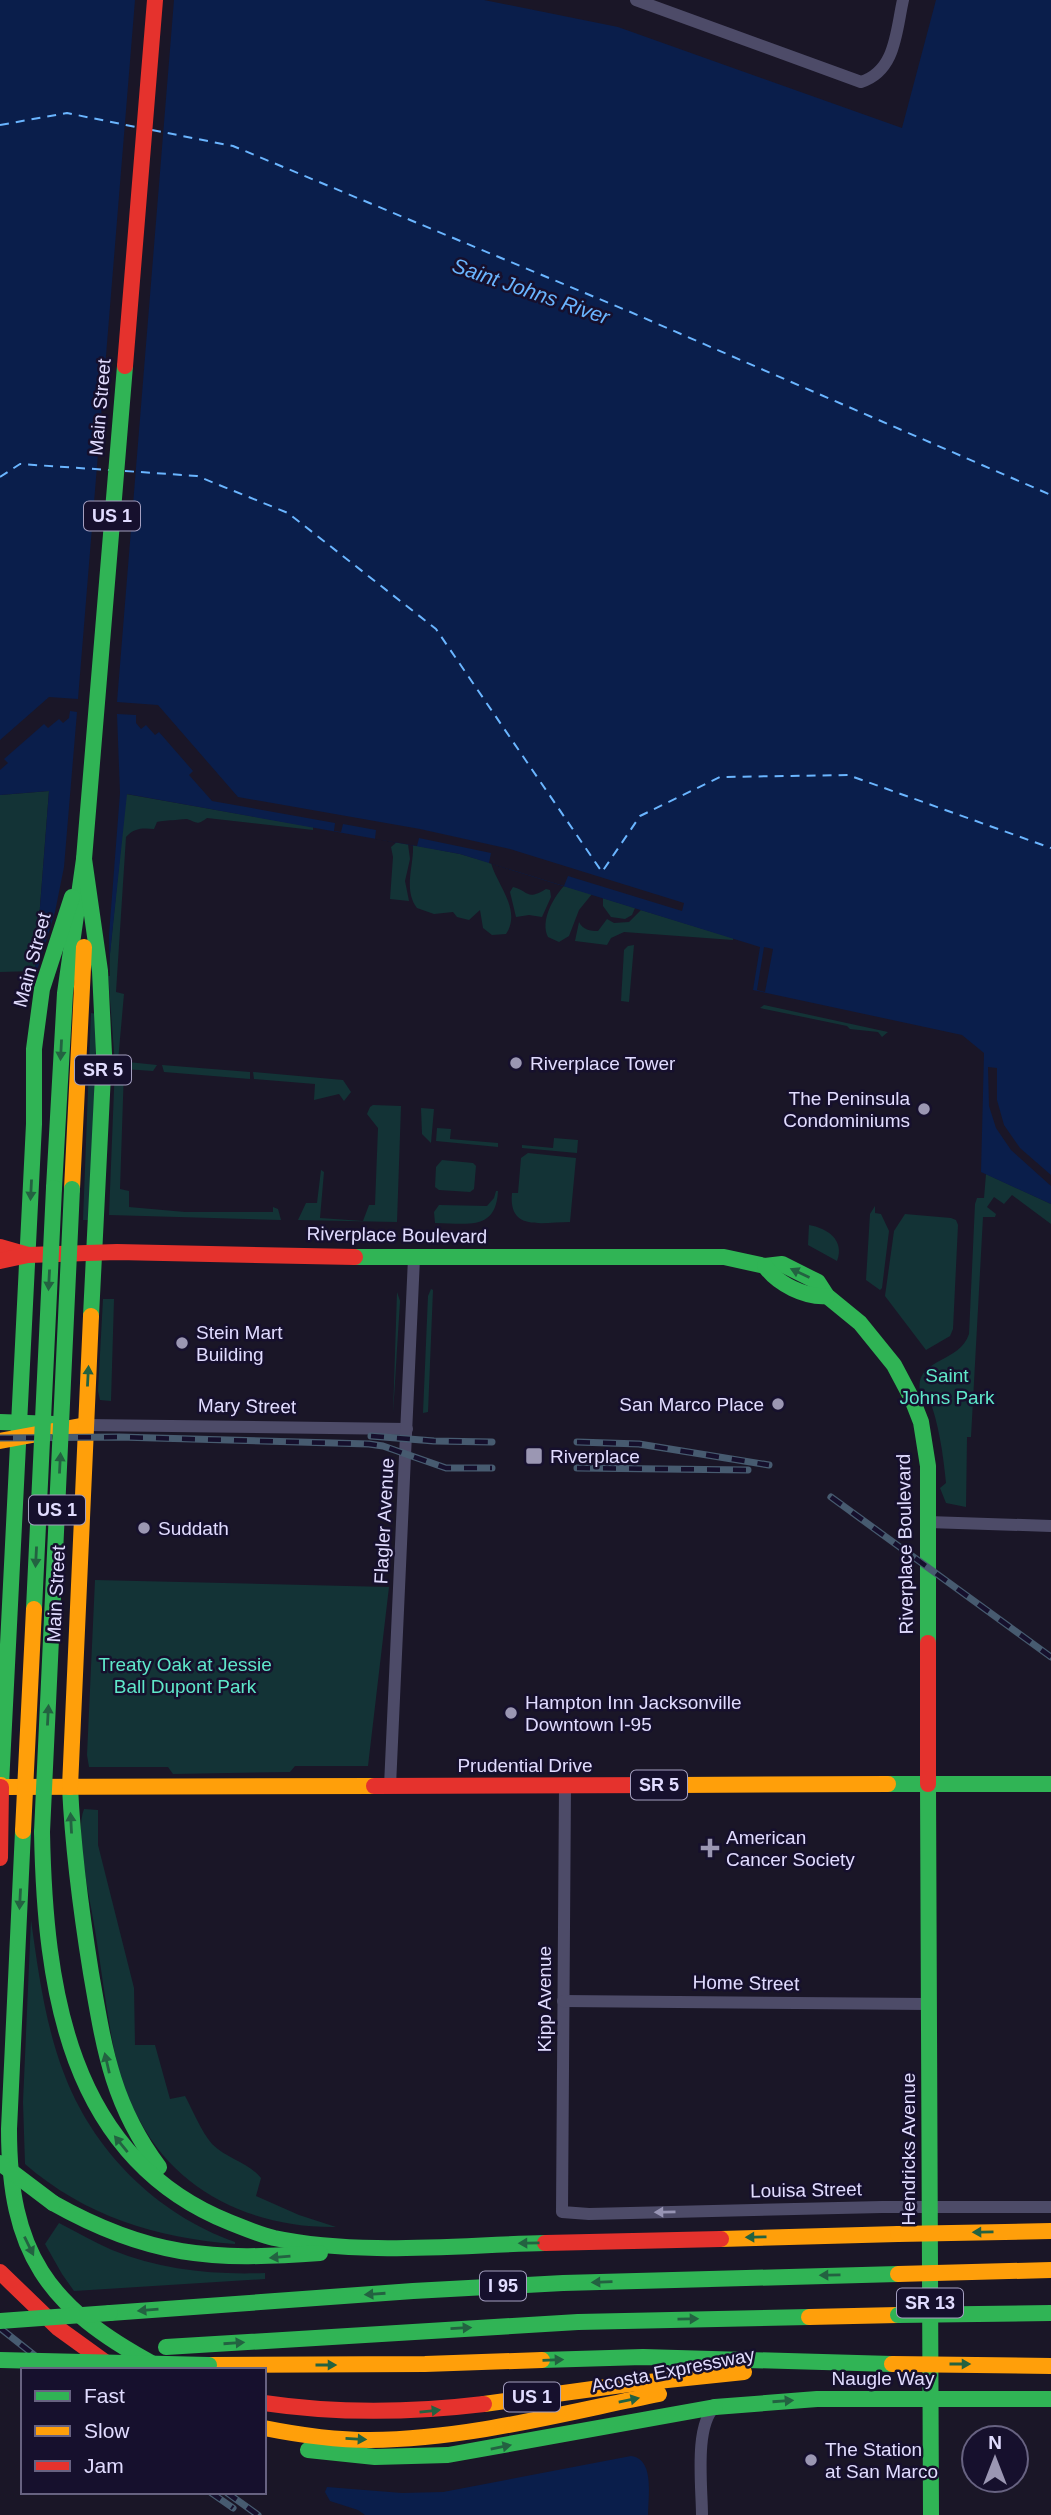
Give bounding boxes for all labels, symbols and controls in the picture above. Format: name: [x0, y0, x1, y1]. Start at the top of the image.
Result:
water label: Saint Johns River: [449, 253, 613, 329]
street label: Main Street: [85, 357, 115, 456]
road number: US 1: [84, 502, 140, 530]
street label: Main Street: [9, 910, 55, 1010]
one-way arrow: [55, 1039, 66, 1061]
place label: Riverplace Tower: [530, 1053, 676, 1074]
marker: Riverplace Tower: [508, 1055, 524, 1071]
road number: SR 5: [75, 1056, 131, 1084]
place label: The Peninsula Condominiums: [783, 1088, 910, 1131]
marker: The Peninsula Condominiums: [916, 1101, 932, 1117]
one-way arrow: [25, 1179, 36, 1201]
street label: Riverplace Boulevard: [307, 1223, 487, 1247]
one-way arrow: [790, 1267, 810, 1278]
one-way arrow: [44, 1270, 55, 1292]
place label: Stein Mart Building: [196, 1322, 283, 1365]
marker: Stein Mart Building: [174, 1335, 190, 1351]
one-way arrow: [82, 1365, 93, 1387]
park label: Saint Johns Park: [899, 1365, 995, 1408]
place label: San Marco Place: [619, 1394, 764, 1415]
street label: Mary Street: [198, 1395, 297, 1417]
marker: San Marco Place: [770, 1396, 786, 1412]
marker: Riverplace: [524, 1446, 544, 1466]
place label: Riverplace: [550, 1446, 640, 1467]
one-way arrow: [54, 1452, 65, 1474]
street label: Riverplace Boulevard: [893, 1454, 917, 1634]
street label: Flagler Avenue: [370, 1457, 398, 1585]
road number: US 1: [29, 1496, 85, 1525]
place label: Suddath: [158, 1518, 229, 1539]
marker: Suddath: [136, 1520, 152, 1536]
street label: Main Street: [43, 1544, 69, 1643]
one-way arrow: [31, 1546, 42, 1568]
park label: Treaty Oak at Jessie Ball Dupont Park: [98, 1654, 272, 1697]
place label: Hampton Inn Jacksonville Downtown I-95: [525, 1692, 742, 1735]
one-way arrow: [42, 1704, 53, 1726]
marker: Hampton Inn Jacksonville Downtown I-95: [503, 1705, 519, 1721]
street label: Prudential Drive: [457, 1755, 593, 1776]
road number: SR 5: [631, 1770, 687, 1800]
one-way arrow: [66, 1812, 77, 1834]
place label: American Cancer Society: [726, 1827, 855, 1870]
marker: American Cancer Society: [700, 1838, 720, 1858]
one-way arrow: [14, 1889, 25, 1911]
street label: Kipp Avenue: [534, 1946, 555, 2052]
street label: Home Street: [692, 1972, 800, 1994]
one-way arrow: [102, 2052, 113, 2074]
street label: Hendricks Avenue: [898, 2073, 919, 2225]
one-way arrow: [114, 2136, 129, 2154]
street label: Louisa Street: [750, 2179, 863, 2201]
one-way arrow: [654, 2207, 676, 2218]
one-way arrow: [972, 2226, 994, 2238]
one-way arrow: [745, 2232, 767, 2243]
one-way arrow: [23, 2236, 34, 2256]
one-way arrow: [517, 2238, 539, 2249]
one-way arrow: [269, 2252, 291, 2263]
one-way arrow: [818, 2270, 840, 2281]
road number: I 95: [480, 2272, 526, 2300]
one-way arrow: [591, 2276, 613, 2288]
one-way arrow: [364, 2288, 386, 2299]
road number: SR 13: [897, 2288, 963, 2318]
one-way arrow: [137, 2305, 159, 2316]
one-way arrow: [678, 2313, 700, 2325]
one-way arrow: [450, 2323, 472, 2334]
one-way arrow: [223, 2337, 245, 2348]
street label: Acosta Expressway: [590, 2344, 757, 2396]
one-way arrow: [543, 2355, 565, 2366]
one-way arrow: [950, 2358, 972, 2370]
one-way arrow: [315, 2359, 337, 2371]
legend: [21, 2368, 266, 2494]
street label: Naugle Way: [832, 2368, 935, 2389]
road number: US 1: [504, 2382, 560, 2412]
text: Fast: [84, 2384, 125, 2407]
one-way arrow: [618, 2394, 640, 2405]
one-way arrow: [773, 2395, 795, 2406]
one-way arrow: [419, 2405, 441, 2416]
text: Slow: [84, 2419, 130, 2442]
north arrow: [960, 2424, 1030, 2494]
text: N: [988, 2432, 1002, 2453]
one-way arrow: [345, 2434, 367, 2445]
place label: The Station at San Marco: [825, 2439, 938, 2482]
one-way arrow: [490, 2441, 512, 2452]
marker: The Station at San Marco: [803, 2452, 819, 2468]
text: Jam: [84, 2454, 124, 2477]

